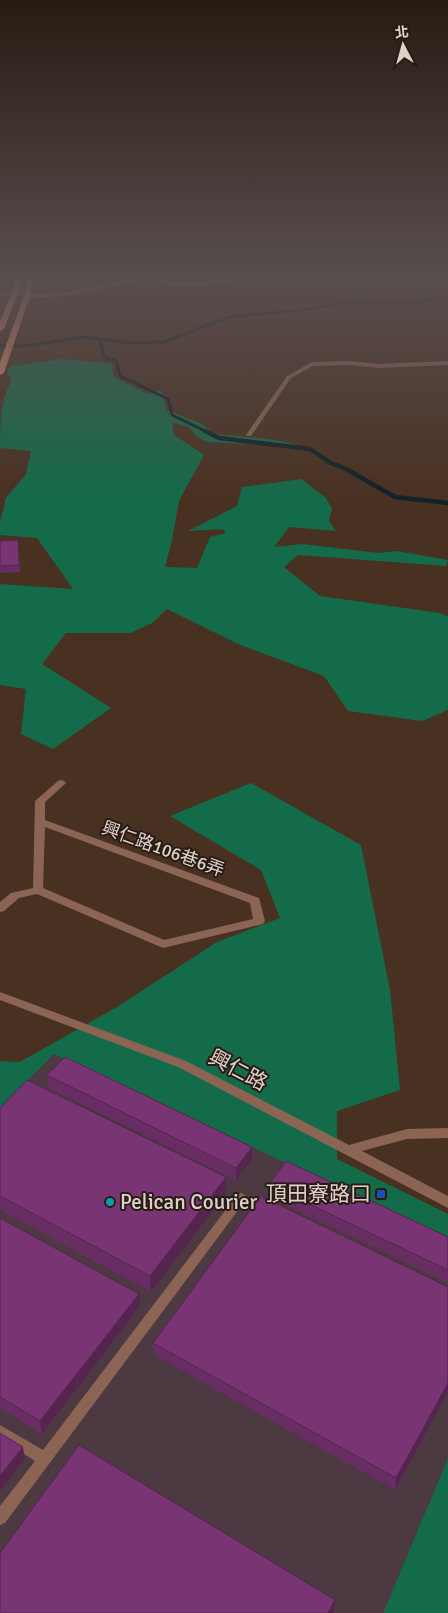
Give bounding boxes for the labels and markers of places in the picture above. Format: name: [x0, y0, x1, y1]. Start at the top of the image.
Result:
place label: 頂田寮路口: [266, 1181, 371, 1207]
marker: 頂田寮路口: [375, 1188, 387, 1200]
place label: Pelican Courier: [120, 1189, 257, 1215]
marker: Pelican Courier: [104, 1196, 116, 1208]

